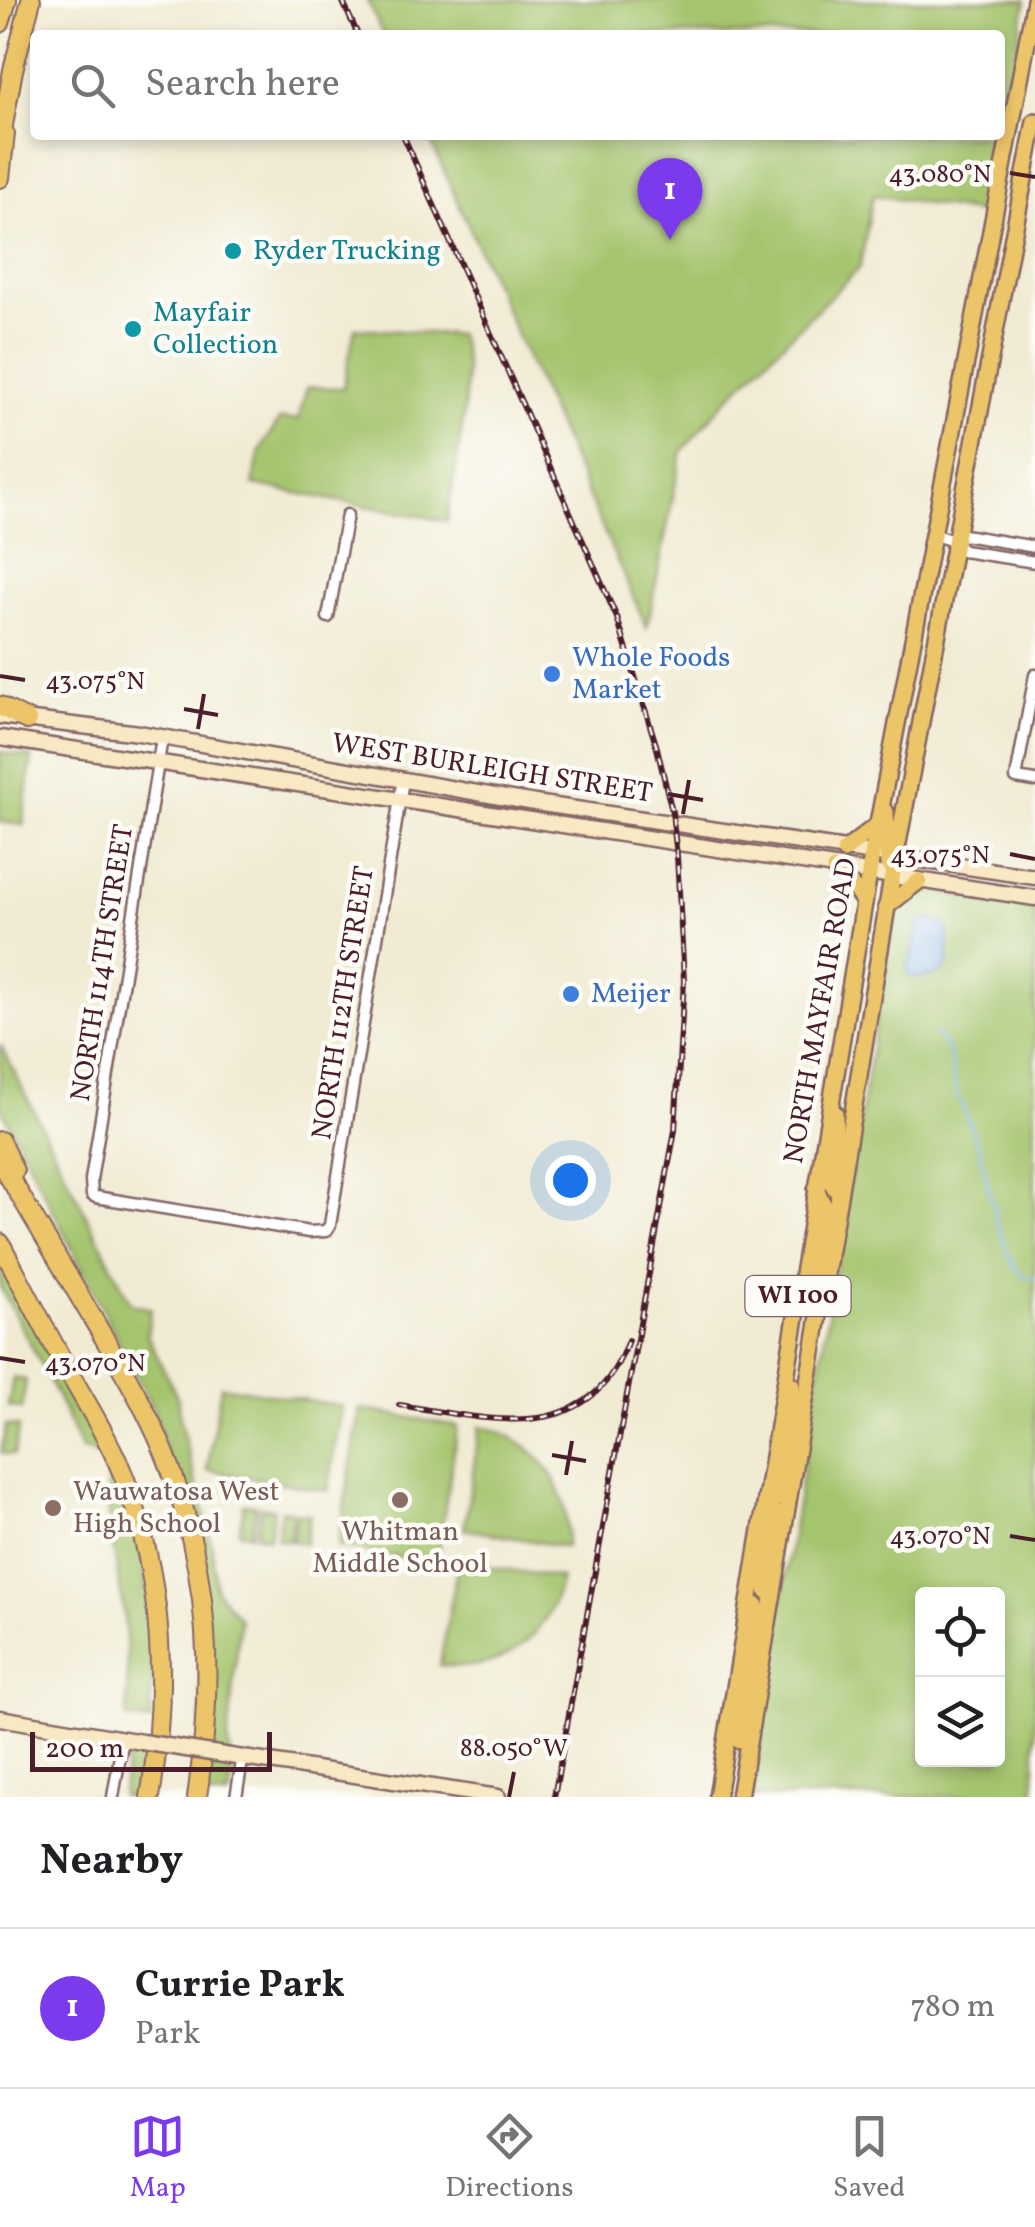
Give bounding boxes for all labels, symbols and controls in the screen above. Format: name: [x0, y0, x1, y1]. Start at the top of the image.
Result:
search box: [30, 30, 1005, 140]
icon: search: [65, 58, 120, 113]
text: Search here: [145, 59, 340, 112]
pin: 1: [638, 158, 702, 240]
text: 43.080°N: [889, 158, 991, 193]
place label: Ryder Trucking: [253, 232, 441, 271]
marker: Ryder Trucking: [222, 240, 244, 262]
place label: Mayfair Collection: [153, 294, 278, 365]
marker: Mayfair Collection: [122, 318, 144, 340]
place label: Whole Foods Market: [572, 639, 730, 710]
marker: Whole Foods Market: [541, 663, 563, 685]
text: 43.075°N: [45, 665, 145, 700]
street label: WEST BURLEIGH STREET: [329, 724, 655, 814]
street label: NORTH 114TH STREET: [62, 822, 144, 1104]
text: 43.075°N: [890, 839, 990, 874]
street label: NORTH MAYFAIR ROAD: [775, 855, 867, 1167]
street label: NORTH 112TH STREET: [303, 863, 385, 1143]
place label: Meijer: [591, 975, 671, 1014]
marker: Meijer: [560, 983, 582, 1005]
your location: [545, 1155, 596, 1206]
road number: WI 100: [746, 1276, 850, 1316]
text: 43.070°N: [44, 1347, 146, 1382]
place label: Wauwatosa West High School: [73, 1473, 279, 1544]
marker: Whitman Middle School: [389, 1489, 411, 1511]
marker: Wauwatosa West High School: [42, 1497, 64, 1519]
place label: Whitman Middle School: [312, 1513, 488, 1584]
text: 43.070°N: [889, 1520, 991, 1555]
map controls: [915, 1587, 1005, 1767]
button: locate: [915, 1587, 1005, 1677]
button: layers: [915, 1677, 1005, 1767]
scale bar: [30, 1727, 272, 1772]
text: 200 m: [45, 1730, 124, 1769]
text: 88.050°W: [460, 1732, 568, 1767]
text: Nearby: [40, 1833, 183, 1892]
text: Currie Park: [135, 1960, 345, 2013]
text: 1: [66, 1986, 79, 2030]
text: 780 m: [910, 1986, 995, 2030]
text: Park: [135, 2013, 200, 2057]
tab: Map: [130, 2109, 186, 2208]
tab: Directions: [445, 2109, 574, 2208]
tab: Saved: [833, 2109, 905, 2208]

